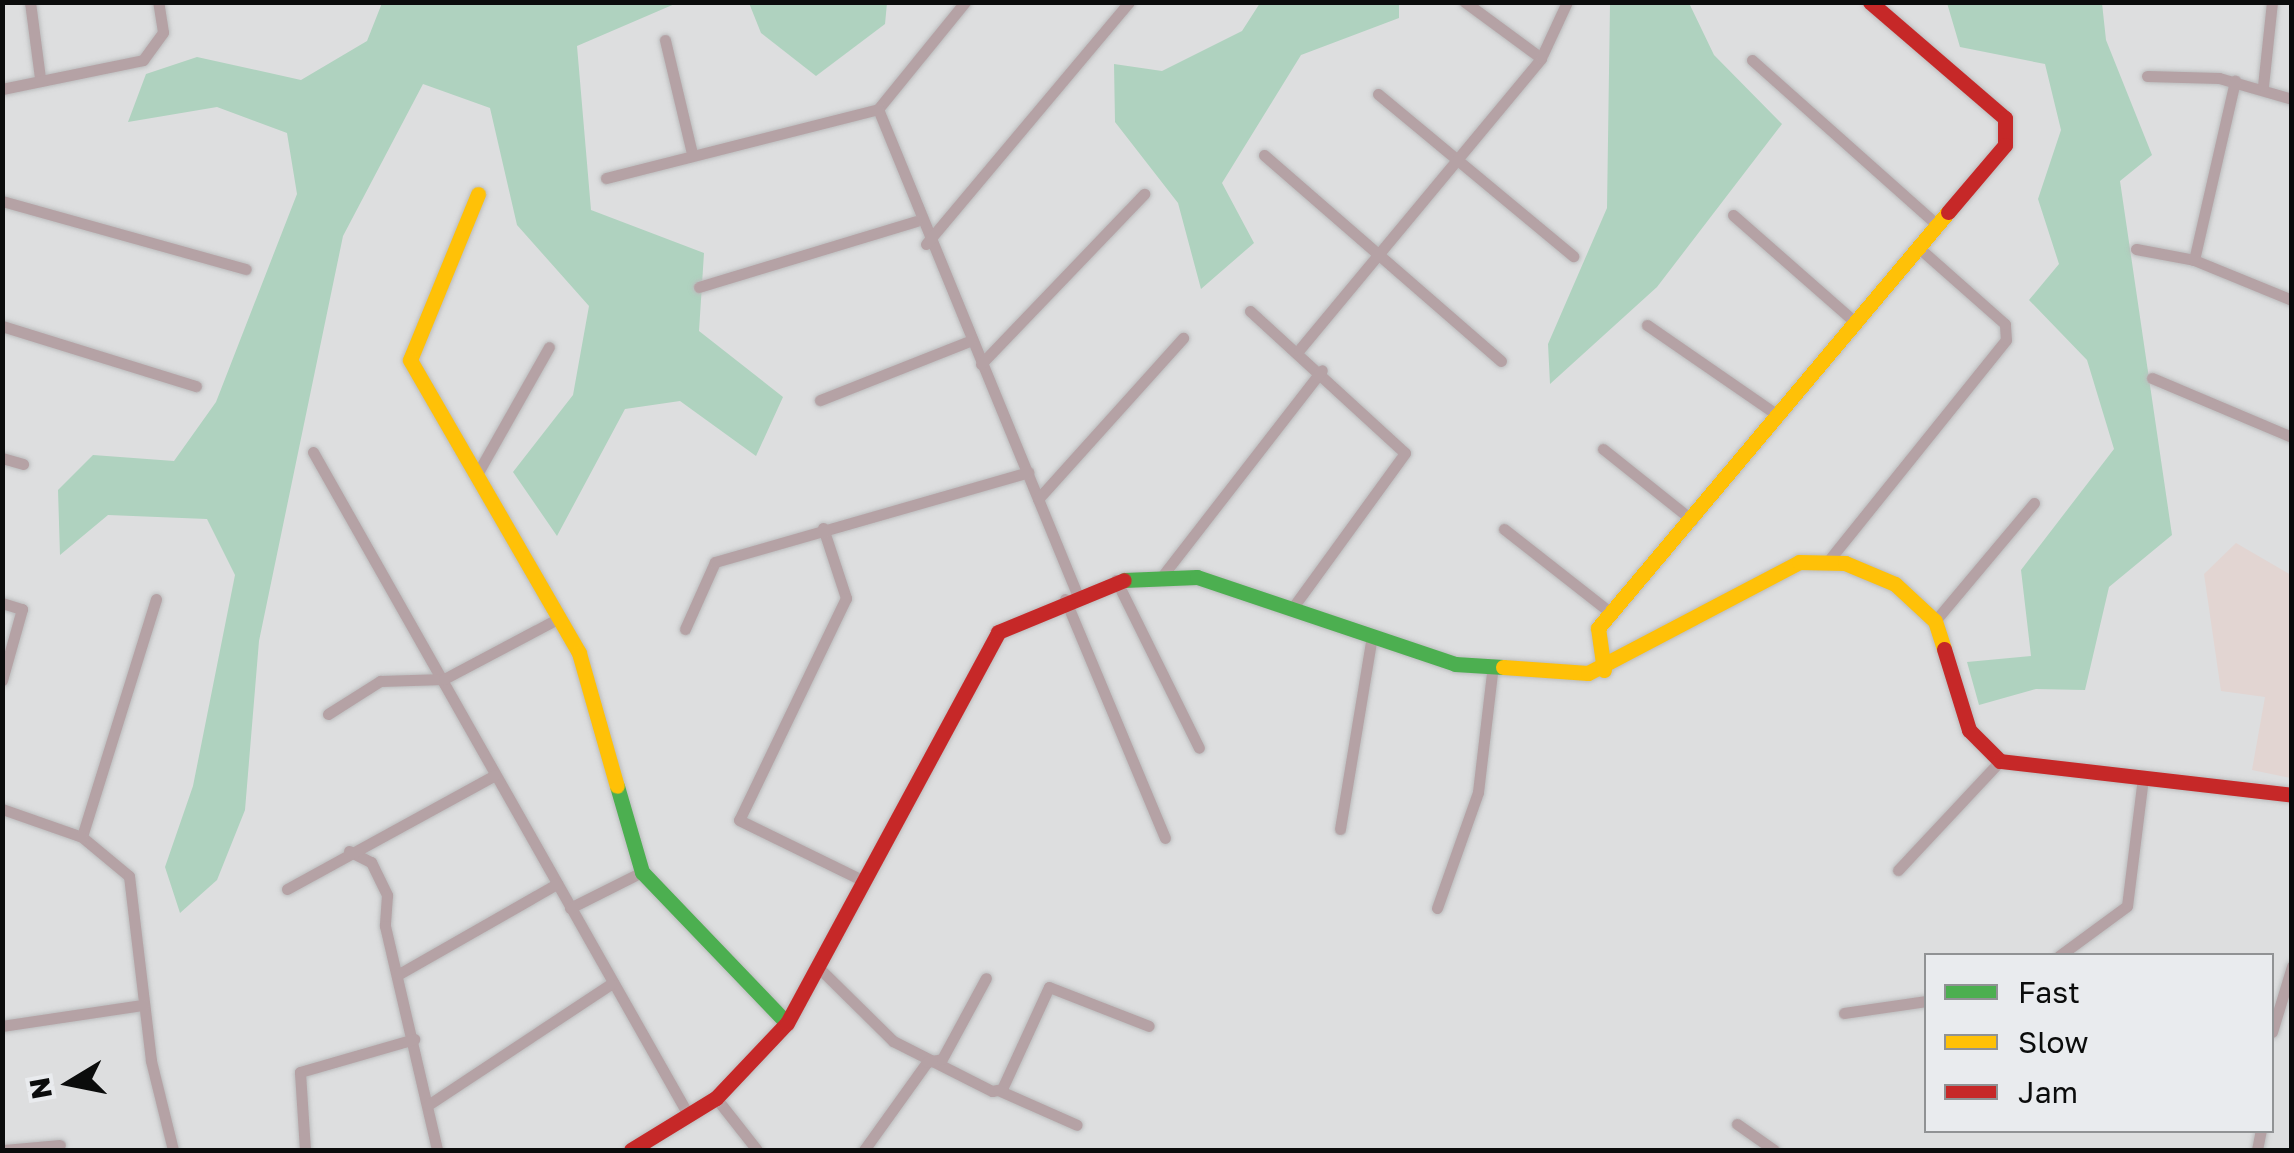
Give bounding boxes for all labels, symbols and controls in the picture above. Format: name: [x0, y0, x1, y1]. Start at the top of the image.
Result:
legend: [1924, 953, 2274, 1133]
text: Fast: [2018, 974, 2080, 1010]
text: Slow: [2018, 1024, 2089, 1060]
north arrow: [20, 1033, 120, 1133]
text: Jam: [2018, 1074, 2078, 1110]
text: N: [22, 1075, 58, 1102]

